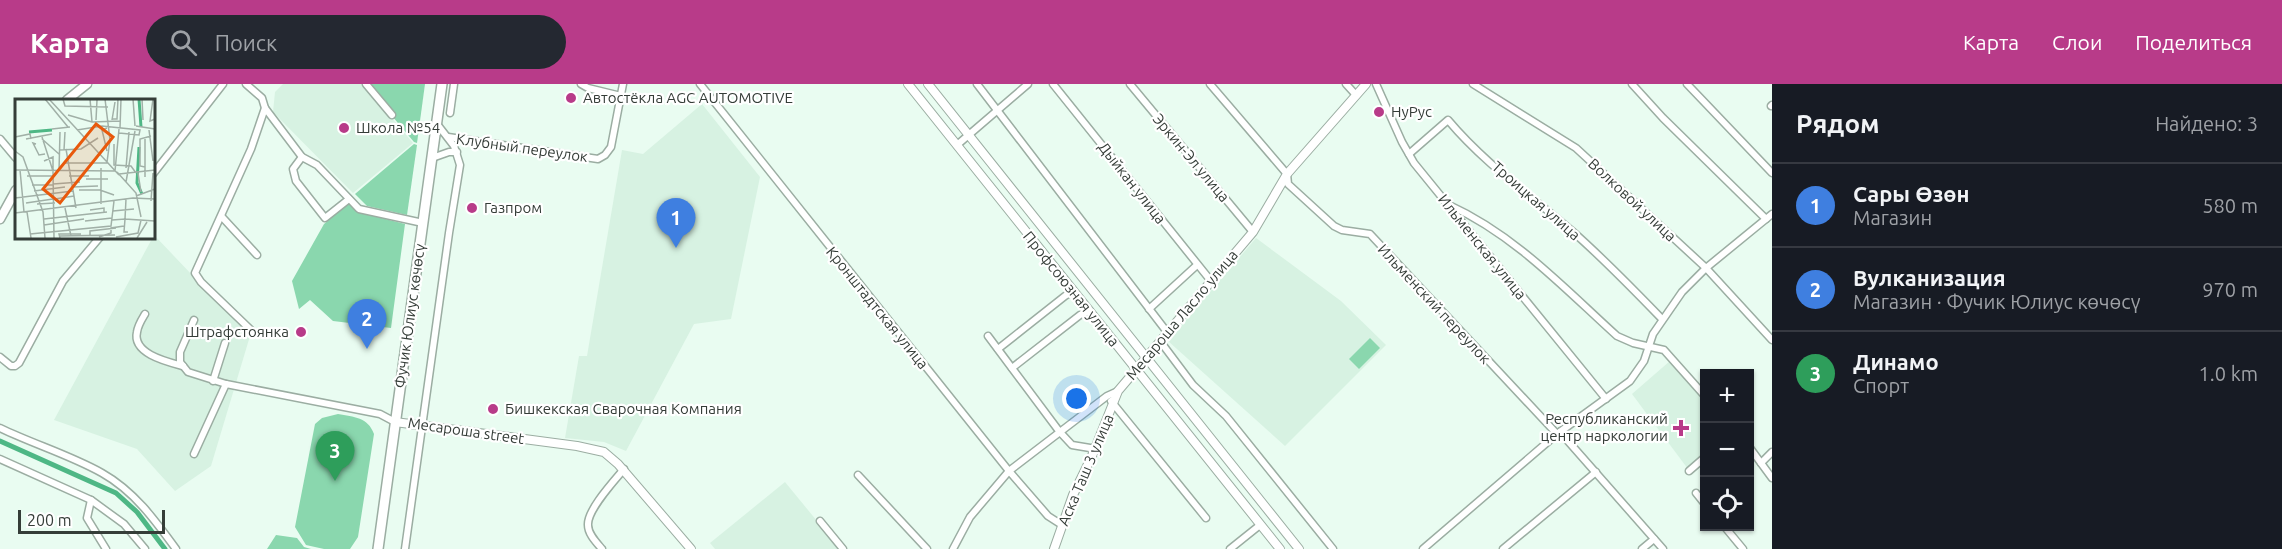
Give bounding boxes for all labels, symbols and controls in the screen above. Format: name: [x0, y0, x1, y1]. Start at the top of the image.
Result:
search box: [146, 15, 566, 69]
icon: search: [167, 26, 200, 59]
text: Карта: [30, 27, 110, 58]
text: Поиск: [215, 30, 277, 55]
text: Карта: [1963, 30, 2019, 54]
text: Слои: [2052, 30, 2102, 54]
text: Поделиться: [2135, 30, 2252, 54]
place label: Автостёкла AGC AUTOMOTIVE: [583, 89, 793, 106]
marker: Автостёкла AGC AUTOMOTIVE: [564, 91, 578, 105]
inset map: [15, 99, 154, 238]
place label: НуРус: [1391, 103, 1432, 120]
marker: НуРус: [1372, 105, 1386, 119]
text: Рядом: [1796, 109, 1880, 138]
street label: Эркин-Эл улица: [1150, 110, 1233, 205]
text: Найдено: 3: [2155, 112, 2258, 135]
place label: Школа №54: [356, 119, 440, 136]
marker: Школа №54: [337, 121, 351, 135]
street label: Клубный переулок: [455, 130, 589, 165]
street label: Дыйкан улица: [1095, 138, 1170, 227]
street label: Волковой улица: [1585, 155, 1680, 245]
street label: Троицкая улица: [1489, 158, 1584, 243]
text: Сары Өзөн: [1853, 181, 1970, 206]
street label: Ильменская улица: [1435, 191, 1530, 303]
text: 1: [1810, 194, 1821, 217]
text: 580 m: [2202, 194, 2258, 217]
pin: 1: [656, 198, 696, 248]
place label: Газпром: [484, 199, 542, 216]
marker: Газпром: [465, 201, 479, 215]
text: Магазин: [1853, 206, 1932, 229]
street label: Профсоюзная улица: [1020, 228, 1123, 350]
street label: Ильменский переулок: [1375, 240, 1494, 367]
street label: Фучик Юлиус көчөсү: [391, 242, 428, 389]
street label: Кронштадтская улица: [823, 243, 932, 372]
street label: Месароша Ласло улица: [1122, 246, 1241, 383]
text: Вулканизация: [1853, 265, 2006, 290]
text: 2: [1810, 278, 1821, 301]
text: 970 m: [2202, 278, 2258, 301]
text: Магазин · Фучик Юлиус көчөсү: [1853, 290, 2140, 313]
pin: 2: [348, 300, 386, 349]
place label: Штрафстоянка: [185, 323, 289, 340]
marker: Штрафстоянка: [294, 325, 308, 339]
text: Динамо: [1853, 349, 1939, 374]
text: 3: [1810, 362, 1821, 385]
text: 1.0 km: [2199, 362, 2258, 385]
map controls: [1700, 369, 1754, 531]
button: +: [1700, 369, 1754, 423]
text: Спорт: [1853, 374, 1909, 397]
your location: [1062, 384, 1091, 413]
place label: Бишкекская Сварочная Компания: [505, 400, 742, 417]
marker: Бишкекская Сварочная Компания: [486, 402, 500, 416]
place label: Республиканский центр наркологии: [1541, 410, 1668, 444]
street label: Аска Таш 3 улица: [1054, 411, 1117, 528]
street label: Месароша street: [407, 414, 525, 447]
marker: Республиканский центр наркологии: [1672, 419, 1690, 437]
button: −: [1700, 423, 1754, 477]
pin: 3: [316, 432, 354, 481]
button: locate: [1700, 477, 1754, 531]
scale bar: [18, 507, 165, 534]
text: 200 m: [27, 511, 72, 529]

